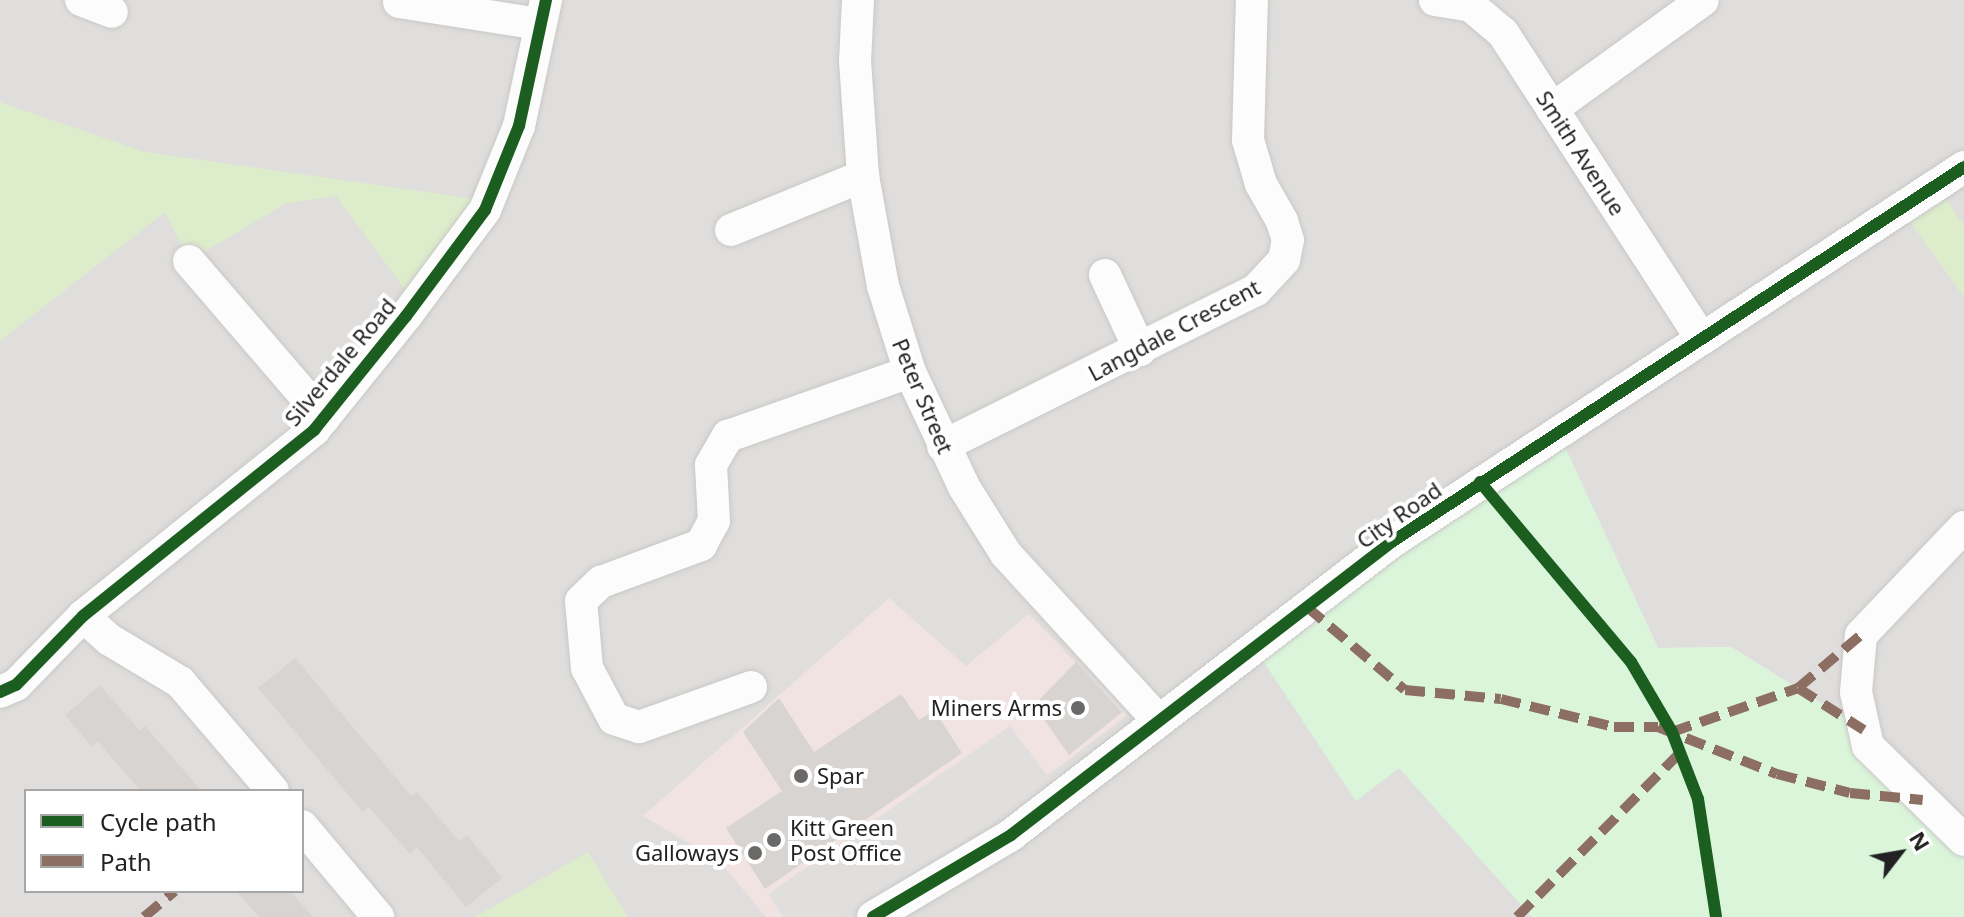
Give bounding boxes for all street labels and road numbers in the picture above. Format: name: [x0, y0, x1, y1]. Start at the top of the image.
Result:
street label: Smith Avenue: [1531, 86, 1631, 220]
street label: Langdale Crescent: [1084, 274, 1264, 386]
street label: Silverdale Road: [279, 293, 401, 431]
street label: Peter Street: [887, 335, 959, 457]
street label: City Road: [1352, 476, 1446, 554]

